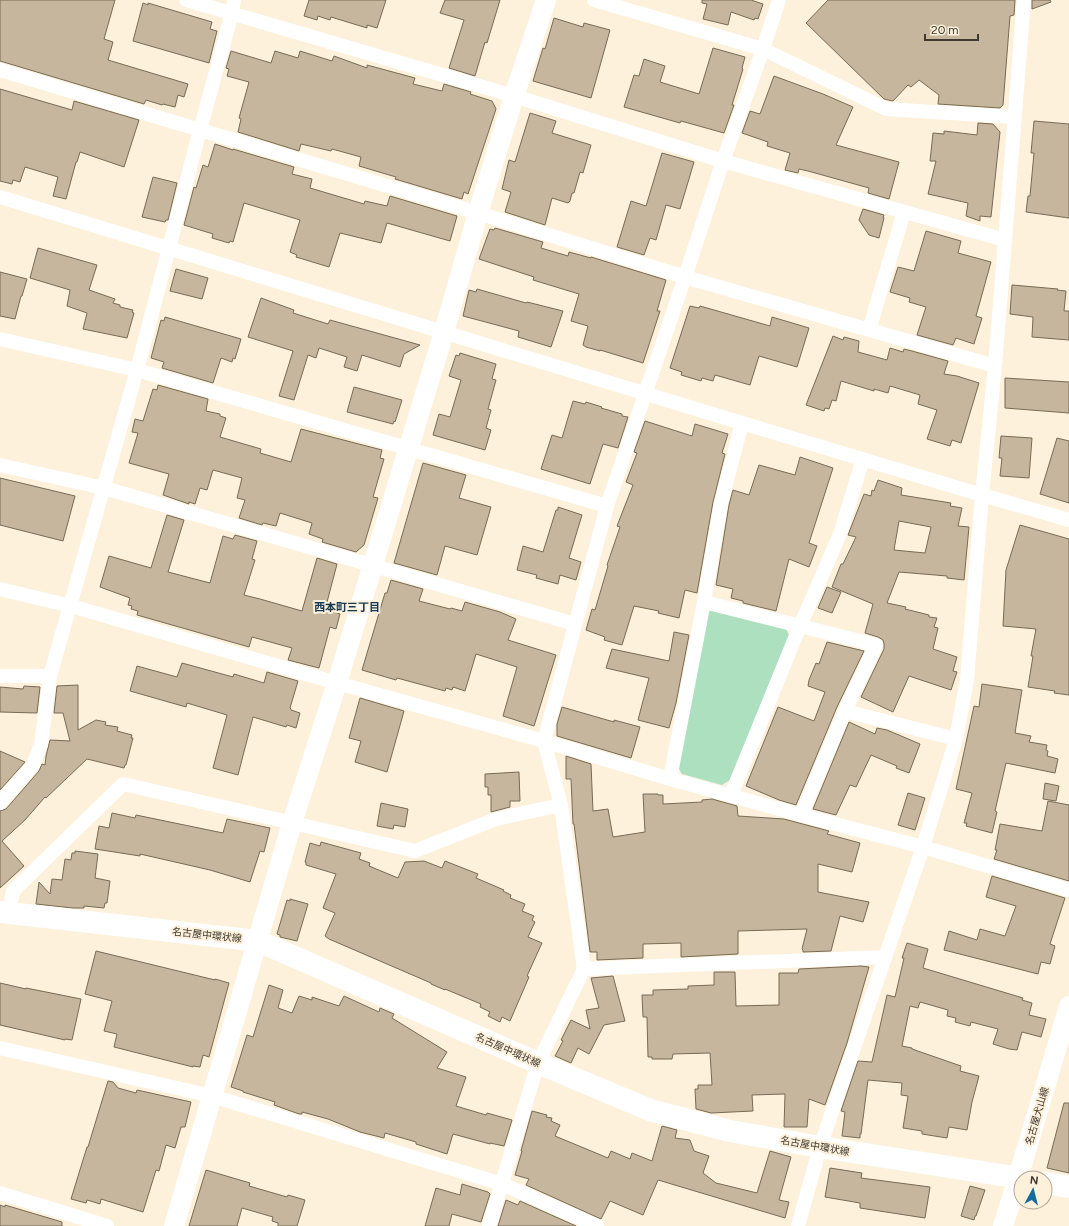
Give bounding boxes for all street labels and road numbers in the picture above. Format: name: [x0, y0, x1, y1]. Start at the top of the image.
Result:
street label: 名古屋中環状線: [172, 925, 242, 945]
street label: 名古屋中環状線: [473, 1030, 543, 1070]
street label: 名古屋犬山線: [1022, 1085, 1052, 1147]
street label: 名古屋中環状線: [779, 1134, 851, 1158]

